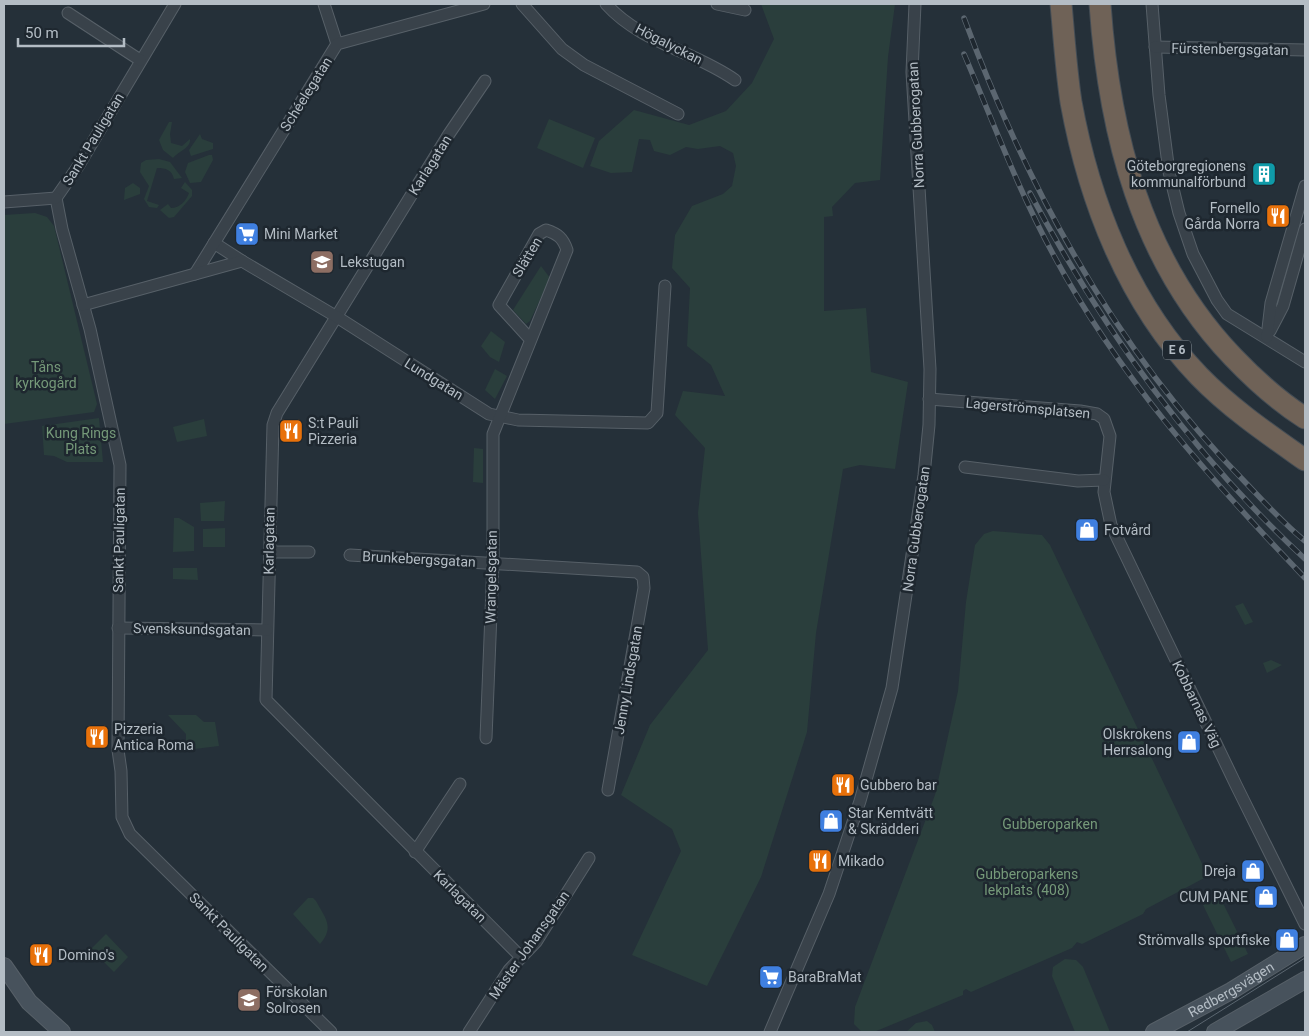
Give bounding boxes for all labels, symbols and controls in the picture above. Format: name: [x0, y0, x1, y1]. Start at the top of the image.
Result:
scale bar: [18, 15, 124, 47]
street label: Högalyckan: [633, 20, 705, 68]
text: 50 m: [25, 24, 59, 42]
street label: Fürstenbergsgatan: [1171, 40, 1289, 58]
street label: Schéelegatan: [277, 54, 335, 134]
street label: Norra Gubberogatan: [905, 61, 927, 189]
street label: Sankt Pauligatan: [59, 90, 127, 188]
street label: Karlagatan: [405, 132, 455, 198]
place label: Göteborgregionens kommunalförbund: [1127, 158, 1246, 190]
building icon: Göteborgregionens kommunalförbund: [1251, 161, 1277, 187]
place label: Fornello Gårda Norra: [1184, 200, 1260, 232]
restaurant icon: Fornello Gårda Norra: [1265, 203, 1291, 229]
supermarket icon: Mini Market: [234, 221, 260, 247]
place label: Mini Market: [264, 226, 338, 242]
street label: Slätten: [509, 234, 545, 280]
school or university icon: Lekstugan: [309, 249, 335, 275]
place label: Lekstugan: [340, 254, 405, 270]
road number: E 6: [1163, 340, 1191, 360]
street label: Lundgatan: [402, 355, 466, 403]
park label: Tåns kyrkogård: [15, 359, 77, 391]
street label: Lagerströmsplatsen: [965, 395, 1091, 421]
place label: S:t Pauli Pizzeria: [308, 415, 359, 447]
restaurant icon: S:t Pauli Pizzeria: [278, 418, 304, 444]
park label: Kung Rings Plats: [46, 425, 116, 457]
street label: Norra Gubberogatan: [899, 465, 933, 593]
street label: Sankt Pauligatan: [110, 487, 128, 593]
street label: Karlagatan: [260, 507, 278, 575]
shop icon: Fotvård: [1074, 517, 1100, 543]
place label: Fotvård: [1104, 522, 1151, 538]
street label: Wrangelsgatan: [482, 530, 500, 624]
street label: Brunkebergsgatan: [362, 548, 476, 570]
street label: Svensksundsgatan: [133, 620, 251, 638]
street label: Jenny Lindsgatan: [611, 624, 645, 736]
street label: Kobbarnas Väg: [1169, 658, 1225, 750]
place label: Pizzeria Antica Roma: [114, 721, 194, 753]
restaurant icon: Pizzeria Antica Roma: [84, 724, 110, 750]
place label: Olskrokens Herrsalong: [1103, 726, 1172, 758]
shop icon: Olskrokens Herrsalong: [1176, 729, 1202, 755]
restaurant icon: Gubbero bar: [830, 772, 856, 798]
place label: Gubbero bar: [860, 777, 937, 793]
place label: Star Kemtvätt & Skrädderi: [848, 805, 933, 837]
shop icon: Star Kemtvätt & Skrädderi: [818, 808, 844, 834]
park label: Gubberoparken: [1002, 816, 1098, 832]
restaurant icon: Mikado: [807, 848, 833, 874]
place label: Mikado: [838, 853, 884, 869]
shop icon: Dreja: [1240, 858, 1266, 884]
place label: Dreja: [1204, 863, 1236, 879]
street label: Karlagatan: [430, 866, 490, 926]
park label: Gubberoparkens lekplats (408): [976, 866, 1078, 899]
shop icon: CUM PANE: [1253, 884, 1279, 910]
street label: Mäster Johansgatan: [486, 888, 572, 1002]
street label: Sankt Pauligatan: [186, 889, 272, 975]
place label: CUM PANE: [1179, 889, 1248, 905]
shop icon: Strömvalls sportfiske: [1274, 927, 1300, 953]
place label: Strömvalls sportfiske: [1138, 932, 1270, 948]
restaurant icon: Domino's: [28, 942, 54, 968]
place label: Domino's: [58, 947, 115, 963]
street label: Redbergsvägen: [1185, 958, 1277, 1020]
supermarket icon: BaraBraMat: [758, 964, 784, 990]
place label: BaraBraMat: [788, 969, 862, 985]
place label: Förskolan Solrosen: [266, 984, 327, 1016]
school or university icon: Förskolan Solrosen: [236, 987, 262, 1013]

